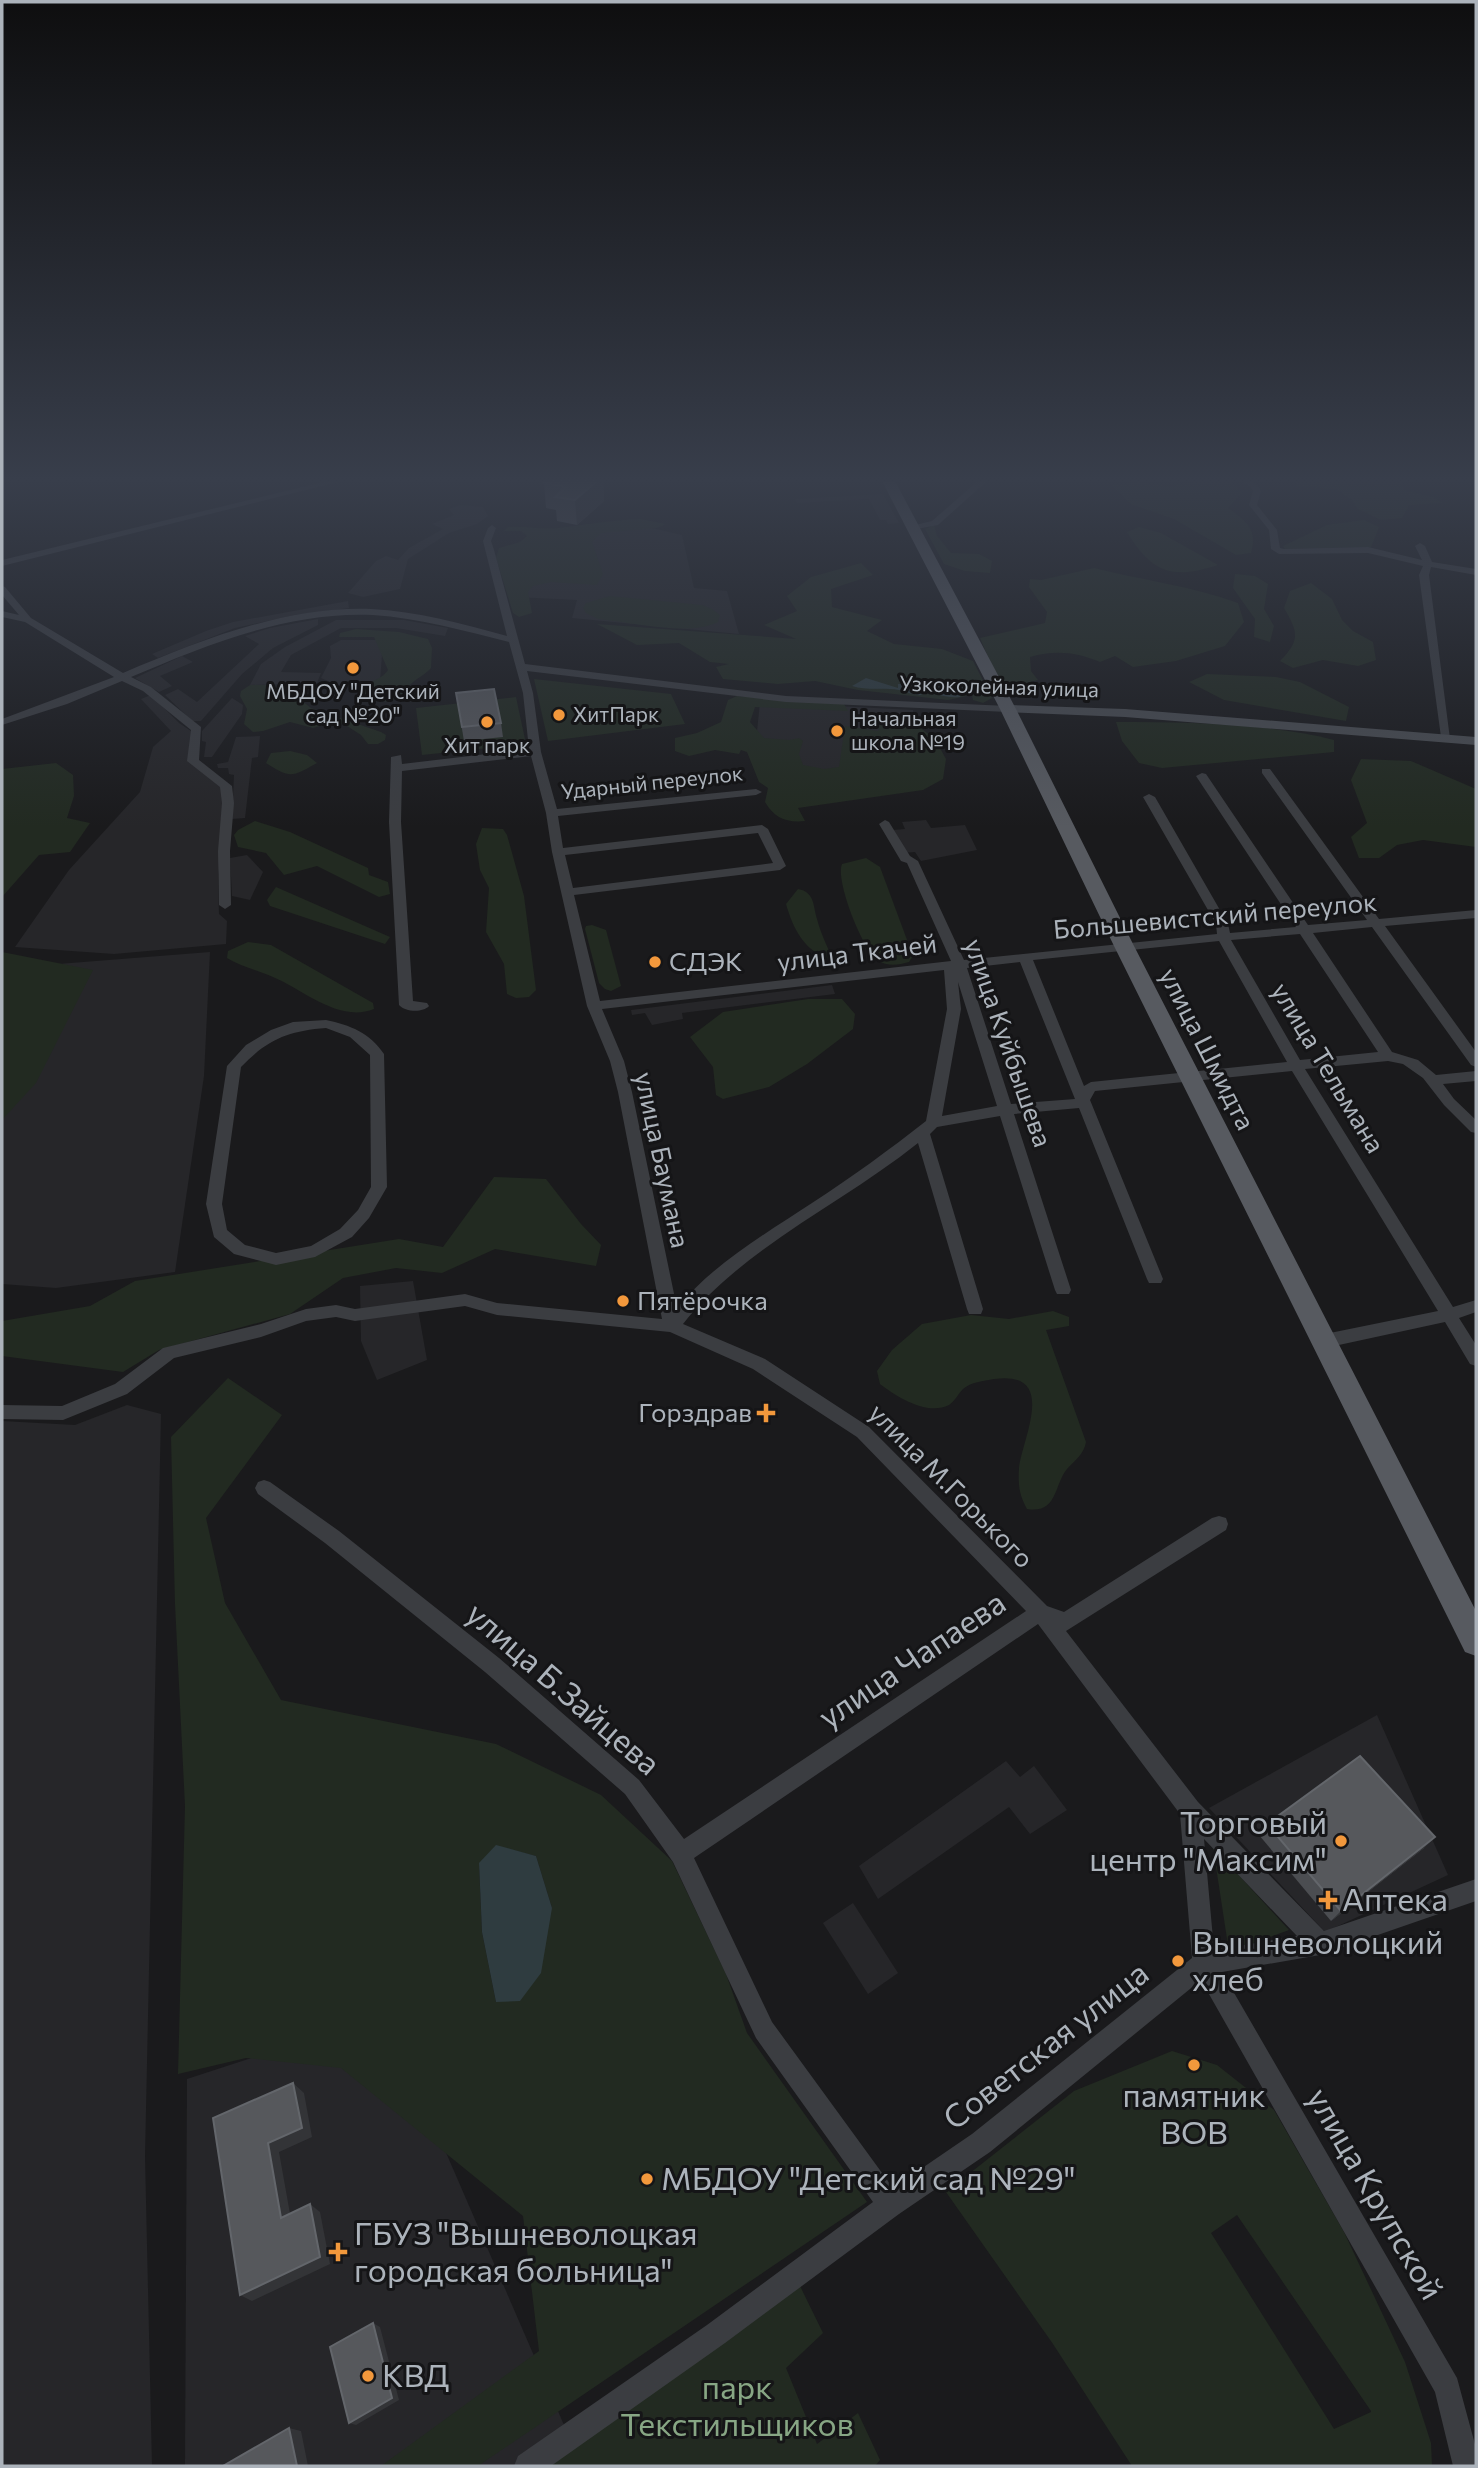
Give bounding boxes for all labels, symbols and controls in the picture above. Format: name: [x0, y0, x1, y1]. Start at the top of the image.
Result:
marker: МБДОУ "Детский сад №20": [345, 660, 361, 676]
street label: Узкоколейная улица: [899, 670, 1099, 701]
place label: МБДОУ "Детский сад №20": [266, 678, 440, 727]
place label: ХитПарк: [573, 701, 659, 726]
place label: Начальная школа №19: [851, 705, 965, 754]
marker: ХитПарк: [551, 707, 567, 723]
marker: Хит парк: [479, 714, 495, 730]
marker: Начальная школа №19: [829, 723, 845, 739]
place label: Хит парк: [444, 732, 530, 757]
street label: Ударный переулок: [560, 760, 744, 804]
street label: Большевистский переулок: [1052, 885, 1378, 944]
street label: улица Ткачей: [775, 926, 938, 977]
street label: улица Куйбышева: [959, 934, 1060, 1151]
place label: СДЭК: [669, 945, 743, 976]
marker: СДЭК: [647, 954, 663, 970]
street label: улица Шмидта: [1154, 962, 1262, 1134]
street label: улица Тельмана: [1266, 976, 1392, 1158]
street label: улица Баумана: [630, 1069, 697, 1251]
place label: Пятёрочка: [637, 1284, 768, 1315]
marker: Пятёрочка: [615, 1293, 631, 1309]
place label: Горздрав: [638, 1396, 752, 1427]
street label: улица М.Горького: [863, 1396, 1041, 1574]
marker: Горздрав: [758, 1405, 774, 1421]
street label: улица Чапаева: [810, 1581, 1012, 1736]
street label: улица Б.Зайцева: [459, 1592, 669, 1783]
place label: Торговый центр "Максим": [1089, 1801, 1327, 1878]
marker: Торговый центр "Максим": [1333, 1833, 1349, 1849]
place label: Аптека: [1342, 1878, 1448, 1918]
marker: Аптека: [1320, 1892, 1336, 1908]
place label: Вышневолоцкий хлеб: [1192, 1921, 1443, 1998]
street label: Советская улица: [934, 1952, 1155, 2137]
marker: Вышневолоцкий хлеб: [1170, 1953, 1186, 1969]
marker: памятник ВОВ: [1186, 2057, 1202, 2073]
place label: памятник ВОВ: [1122, 2074, 1266, 2151]
street label: улица Крупской: [1300, 2080, 1454, 2306]
place label: МБДОУ "Детский сад №29": [661, 2157, 1076, 2197]
marker: МБДОУ "Детский сад №29": [639, 2171, 655, 2187]
place label: ГБУЗ "Вышневолоцкая городская больница": [354, 2212, 697, 2289]
marker: ГБУЗ "Вышневолоцкая городская больница": [328, 2242, 348, 2262]
place label: КВД: [382, 2354, 449, 2394]
park label: парк Текстильщиков: [620, 2366, 854, 2443]
marker: КВД: [360, 2368, 376, 2384]

